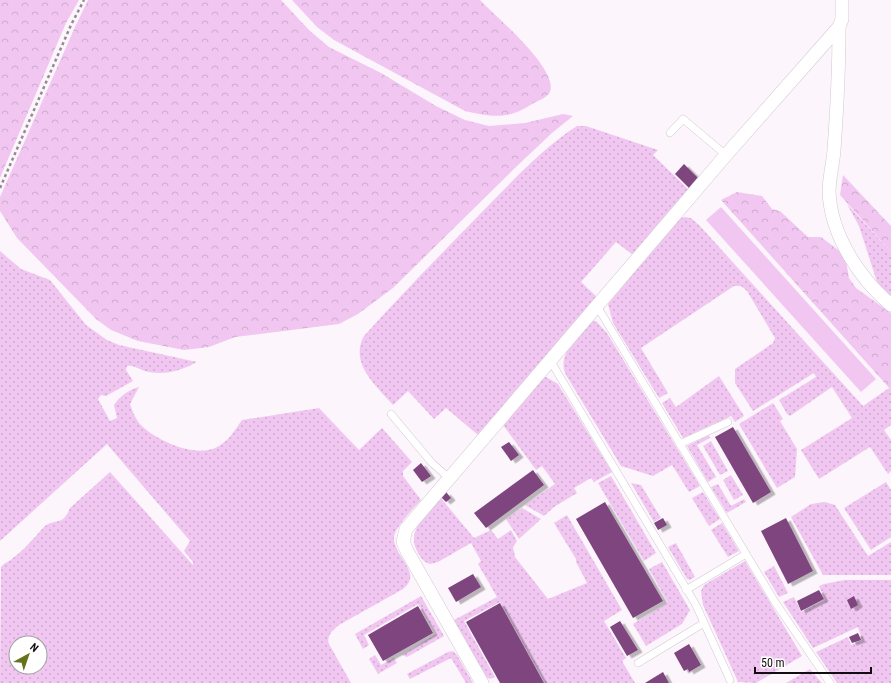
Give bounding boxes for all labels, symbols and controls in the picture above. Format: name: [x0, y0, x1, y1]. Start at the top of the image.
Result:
north arrow: [8, 635, 48, 675]
text: N: [27, 641, 41, 655]
scale bar: [755, 649, 871, 675]
text: 50 m: [761, 656, 785, 670]

